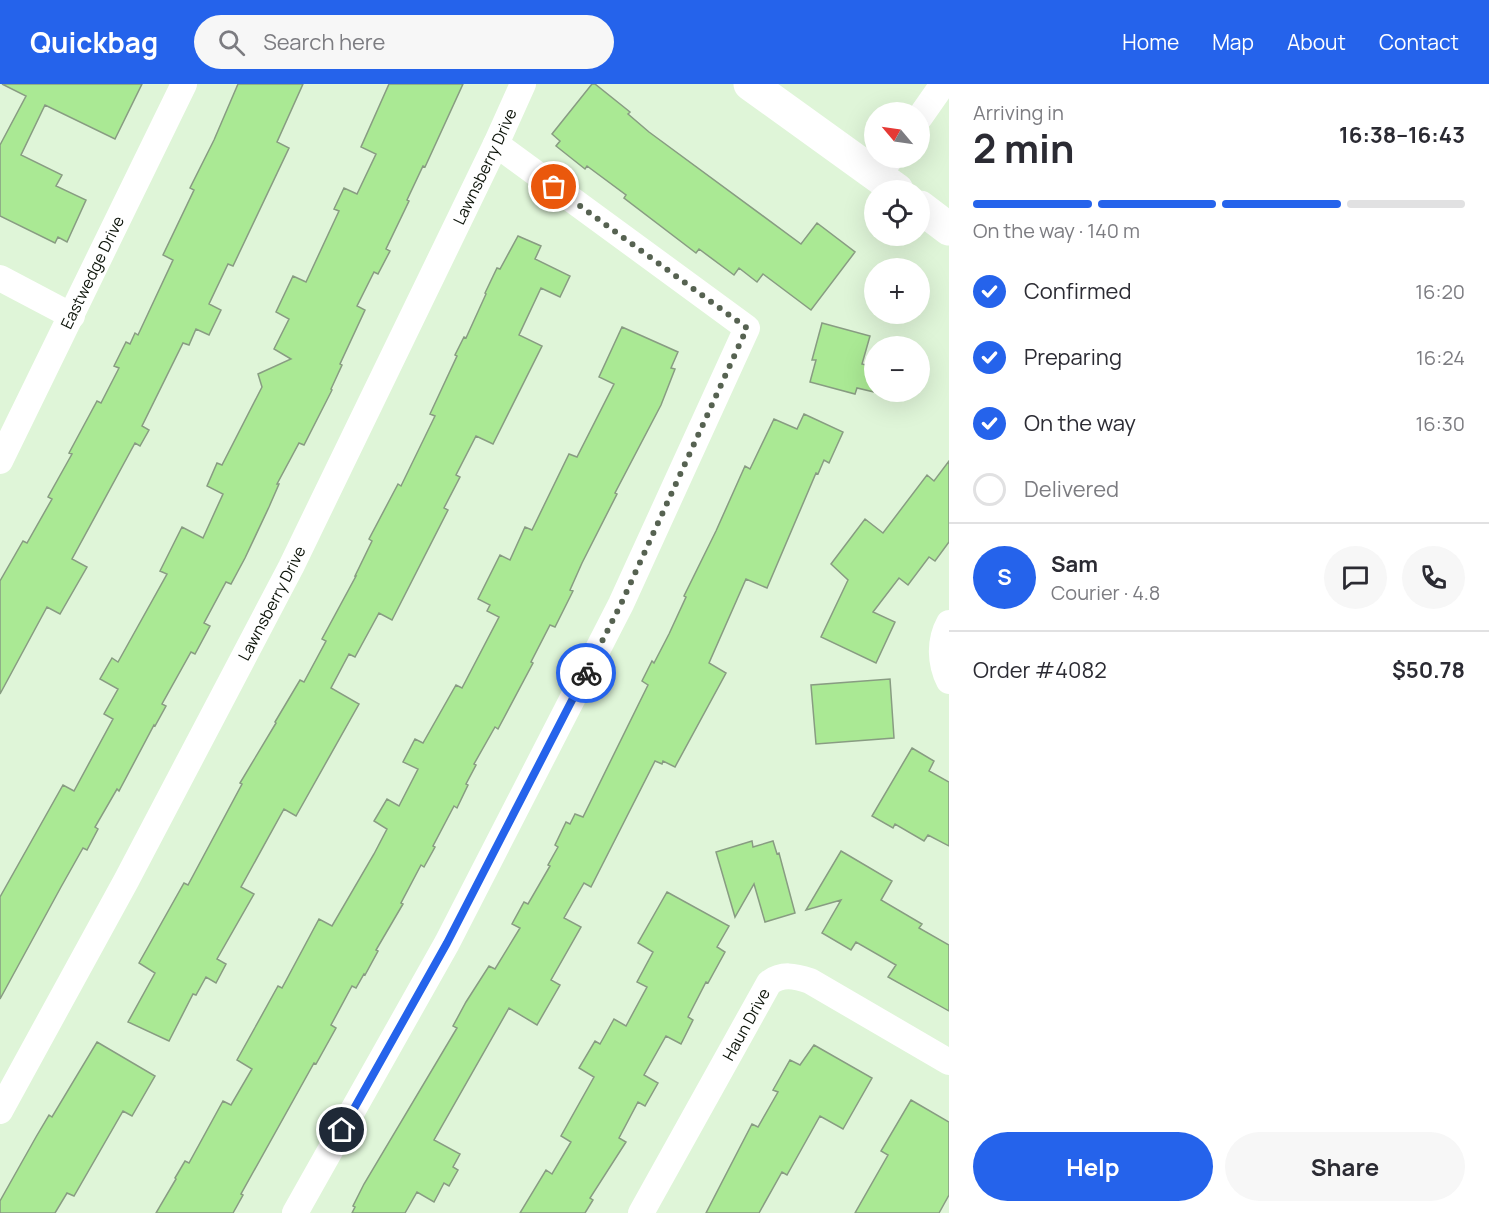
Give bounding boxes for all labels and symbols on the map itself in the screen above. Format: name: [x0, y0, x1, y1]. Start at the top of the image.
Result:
north arrow: [864, 102, 930, 168]
street label: Lawnsberry Drive: [448, 105, 522, 228]
pin: [528, 161, 579, 212]
street label: Eastwedge Drive: [55, 212, 129, 332]
street label: Lawnsberry Drive: [233, 542, 311, 664]
courier: [556, 643, 616, 703]
street label: Haun Drive: [717, 984, 775, 1064]
pin: [316, 1104, 367, 1155]

